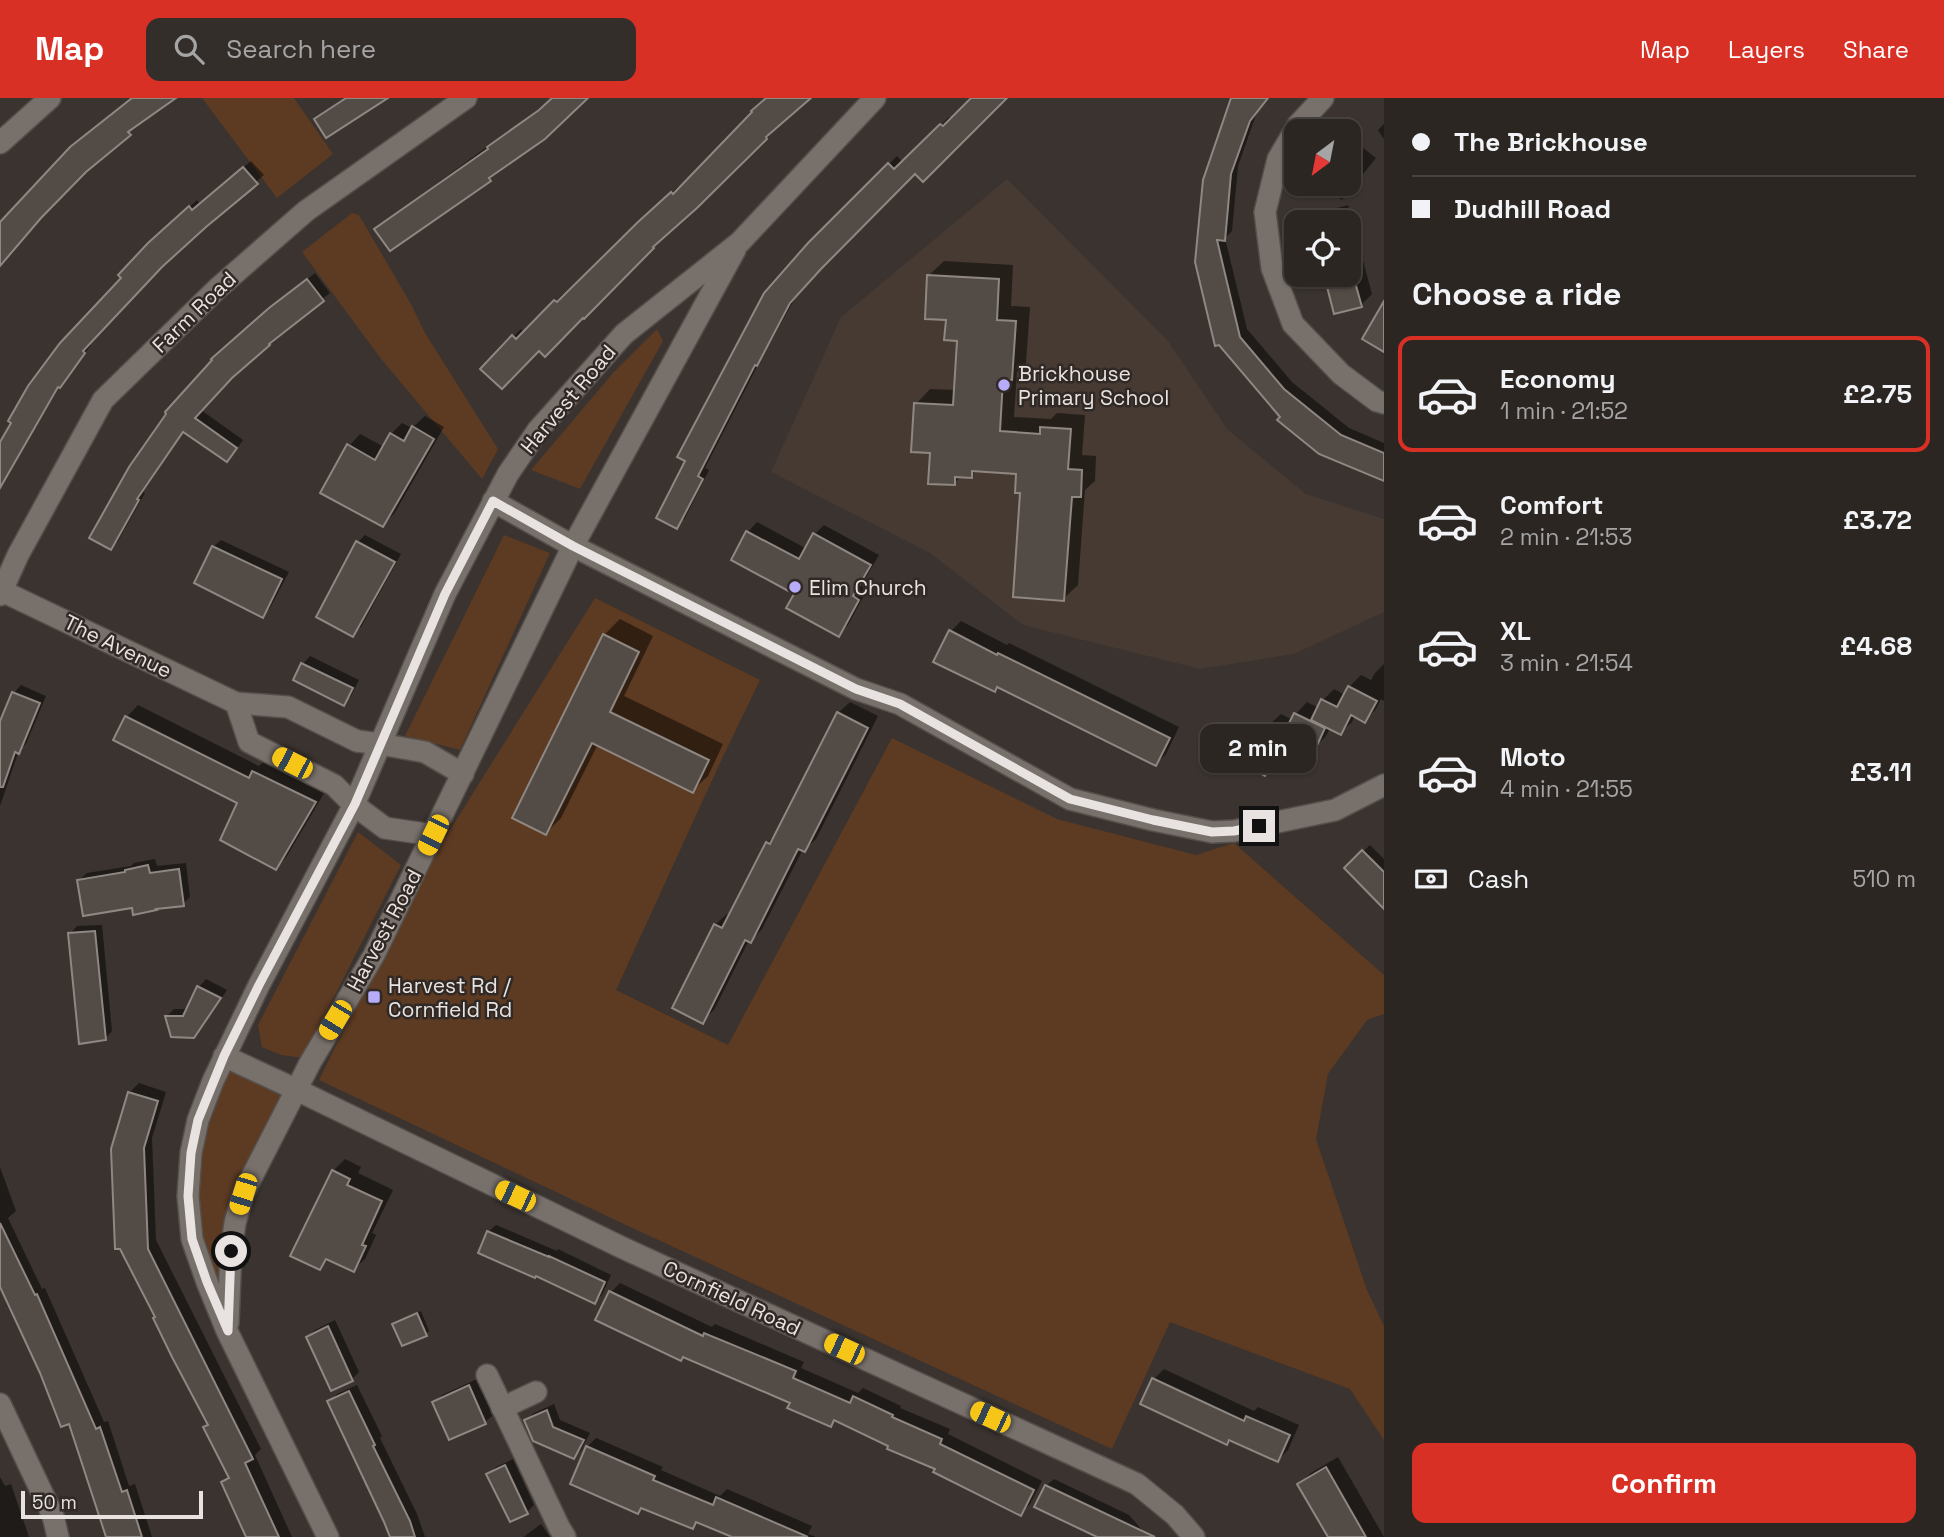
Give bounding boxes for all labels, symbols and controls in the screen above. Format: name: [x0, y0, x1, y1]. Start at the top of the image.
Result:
search box: [146, 18, 636, 81]
text: Map: [35, 28, 104, 70]
icon: search: [170, 30, 208, 68]
text: Search here: [226, 32, 376, 66]
text: Map: [1640, 34, 1690, 65]
text: Layers: [1728, 34, 1805, 65]
text: Share: [1843, 34, 1909, 65]
north arrow: [1284, 119, 1362, 196]
map controls: [1284, 119, 1361, 287]
text: The Brickhouse: [1454, 125, 1648, 159]
text: Dudhill Road: [1454, 192, 1611, 226]
button: locate: [1284, 210, 1361, 287]
street label: Farm Road: [146, 265, 242, 359]
text: Choose a ride: [1412, 274, 1622, 314]
street label: Harvest Road: [514, 339, 622, 459]
place label: Brickhouse Primary School: [1018, 360, 1169, 411]
text: Economy: [1500, 362, 1616, 396]
icon: car: [1416, 363, 1479, 426]
marker: Brickhouse Primary School: [996, 377, 1012, 393]
text: £2.75: [1843, 377, 1912, 411]
text: 1 min · 21:52: [1500, 396, 1628, 426]
text: Comfort: [1500, 488, 1603, 522]
icon: car: [1416, 489, 1479, 552]
text: £3.72: [1843, 503, 1912, 537]
text: 2 min · 21:53: [1500, 522, 1632, 552]
place label: Elim Church: [809, 574, 927, 601]
marker: Elim Church: [787, 579, 803, 595]
street label: The Avenue: [60, 608, 176, 684]
text: XL: [1500, 614, 1531, 648]
icon: car: [1416, 615, 1479, 678]
text: £4.68: [1840, 629, 1912, 663]
text: 3 min · 21:54: [1500, 648, 1633, 678]
callout: 2 min: [1201, 724, 1317, 774]
text: 2 min: [1228, 733, 1288, 763]
text: Moto: [1500, 740, 1566, 774]
icon: car: [1416, 741, 1479, 804]
car: [269, 744, 316, 782]
text: £3.11: [1850, 755, 1912, 789]
text: 4 min · 21:55: [1500, 774, 1633, 804]
route end: [1243, 810, 1275, 842]
car: [415, 812, 452, 858]
icon: cash: [1412, 860, 1450, 898]
text: Cash: [1468, 862, 1529, 896]
street label: Harvest Road: [341, 864, 427, 996]
text: 510 m: [1853, 864, 1916, 894]
place label: Harvest Rd / Cornfield Rd: [388, 972, 512, 1023]
marker: Harvest Rd / Cornfield Rd: [366, 989, 382, 1005]
car: [316, 997, 355, 1043]
car: [227, 1171, 260, 1217]
car: [492, 1178, 539, 1214]
route start: [215, 1235, 247, 1267]
street label: Cornfield Road: [659, 1254, 805, 1342]
car: [821, 1331, 868, 1367]
car: [967, 1399, 1014, 1435]
button: Confirm: [1412, 1443, 1916, 1523]
scale bar: [21, 1488, 203, 1520]
text: 50 m: [32, 1490, 77, 1515]

